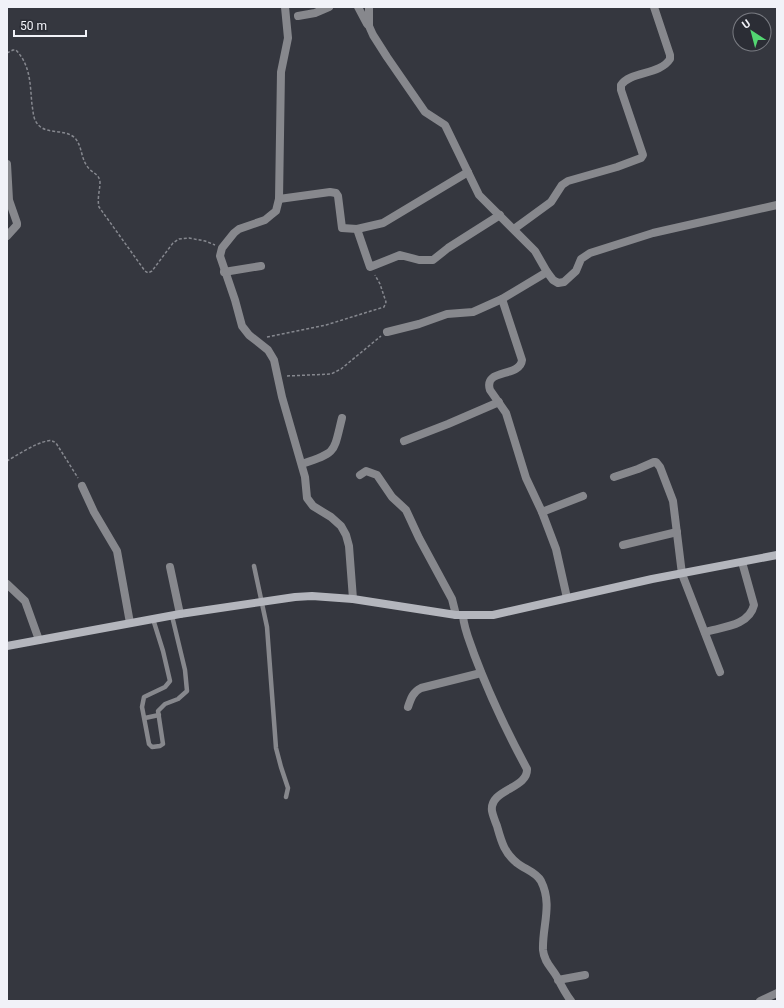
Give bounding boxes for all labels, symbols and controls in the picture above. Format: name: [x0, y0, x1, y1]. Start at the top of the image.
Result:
scale bar: [14, 12, 86, 38]
north arrow: [732, 12, 772, 52]
text: U: [740, 17, 753, 32]
text: 50 m: [20, 19, 47, 33]

